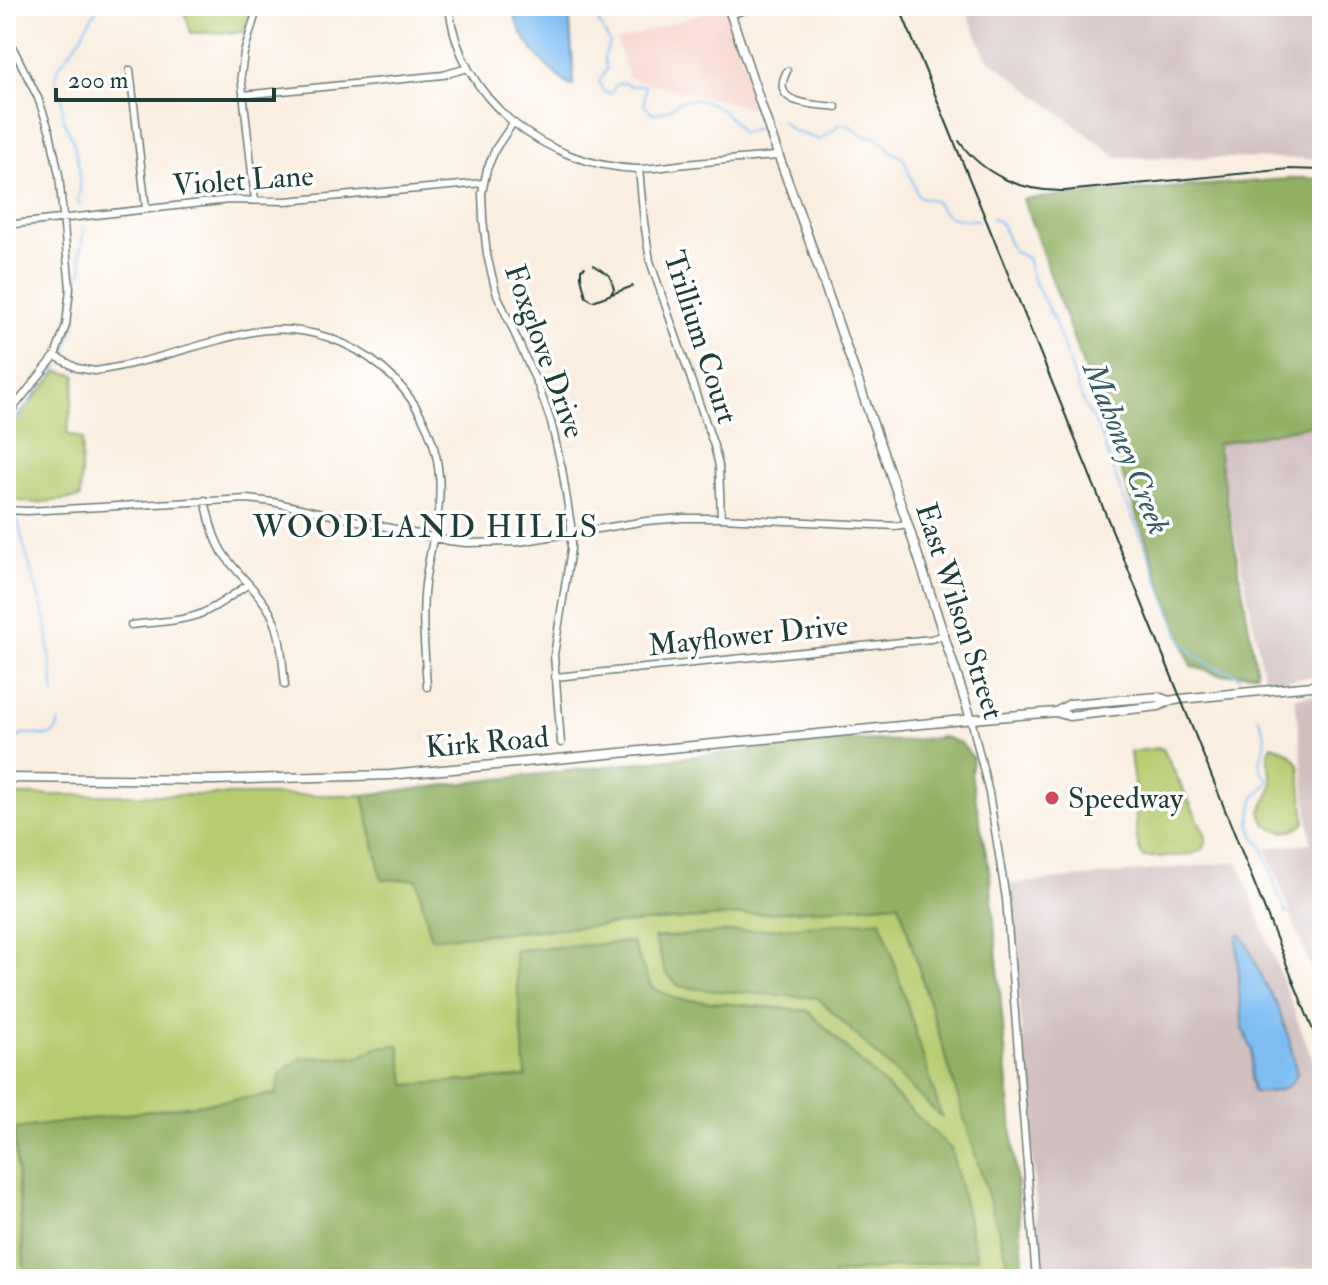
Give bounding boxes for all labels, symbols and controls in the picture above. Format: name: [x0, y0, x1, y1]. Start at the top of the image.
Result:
scale bar: [56, 52, 274, 102]
text: 200 m: [68, 65, 129, 96]
street label: Violet Lane: [171, 157, 315, 204]
street label: Trillium Court: [655, 246, 746, 428]
street label: Foxglove Drive: [496, 259, 593, 443]
water label: Mahoney Creek: [1073, 354, 1179, 541]
street label: East Wilson Street: [907, 498, 1012, 724]
district label: WOODLAND HILLS: [252, 507, 599, 547]
street label: Mayflower Drive: [646, 607, 850, 664]
street label: Kirk Road: [424, 719, 550, 766]
place label: Speedway: [1068, 780, 1184, 817]
marker: Speedway: [1043, 789, 1061, 807]

